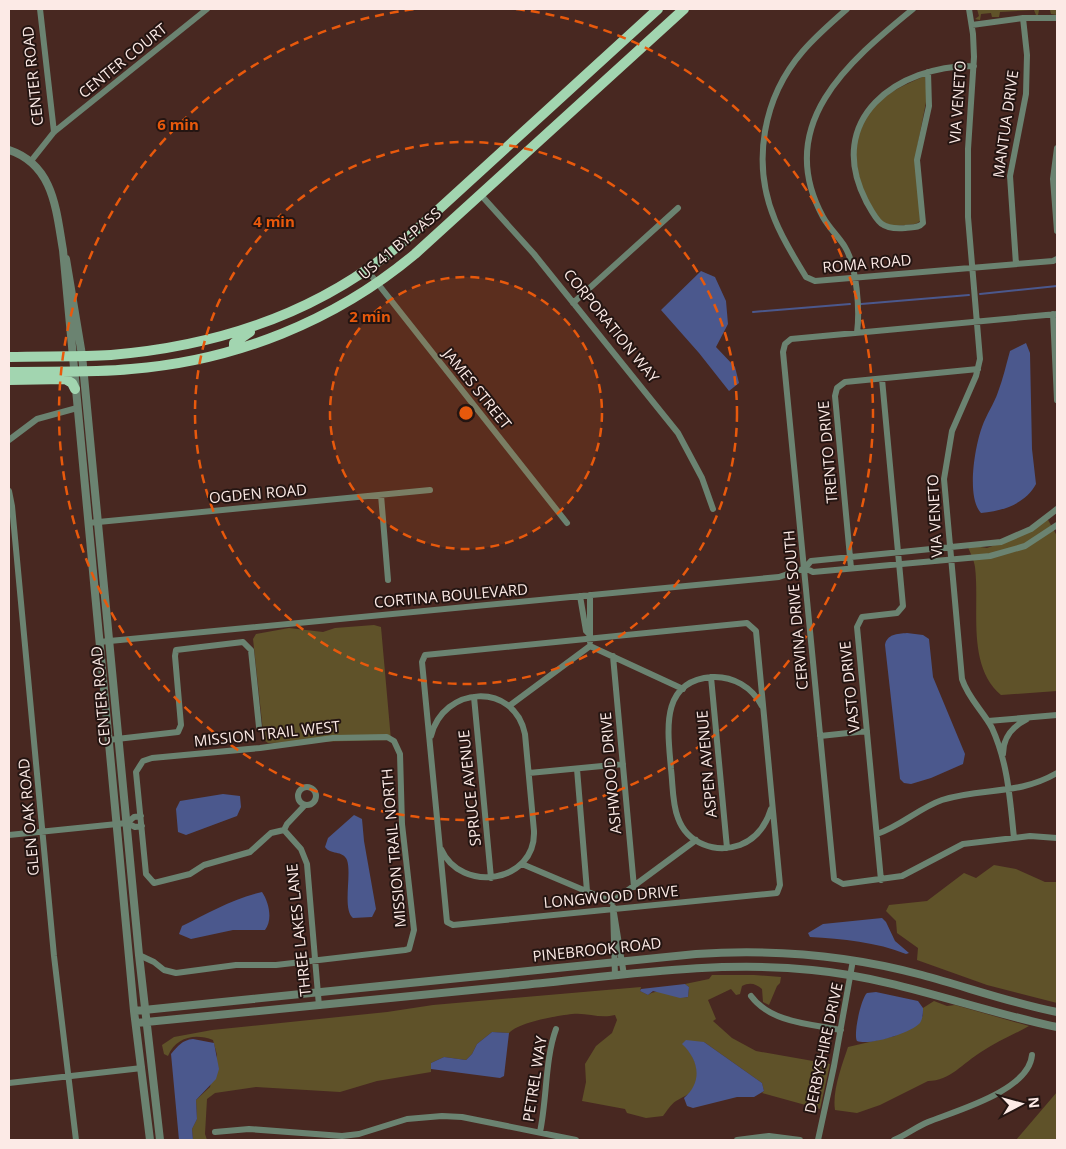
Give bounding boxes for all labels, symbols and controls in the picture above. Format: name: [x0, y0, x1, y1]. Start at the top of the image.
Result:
street label: CENTER COURT: [74, 18, 171, 102]
street label: CENTER ROAD: [17, 25, 47, 127]
street label: VIA VENETO: [944, 60, 970, 144]
street label: MANTUA DRIVE: [988, 69, 1022, 179]
text: 6 min: [157, 114, 199, 134]
street label: US 41 BY-PASS: [354, 203, 445, 284]
text: 4 min: [253, 211, 295, 231]
street label: ROMA ROAD: [822, 249, 912, 277]
street label: CORPORATION WAY: [560, 264, 664, 387]
text: 2 min: [349, 306, 391, 326]
street label: JAMES STREET: [438, 342, 517, 433]
street label: TRENTO DRIVE: [813, 400, 841, 504]
centre of rings: [457, 404, 475, 422]
street label: VIA VENETO: [922, 474, 946, 558]
street label: OGDEN ROAD: [208, 479, 308, 507]
street label: CERVINA DRIVE SOUTH: [778, 529, 812, 691]
street label: CORTINA BOULEVARD: [373, 578, 529, 612]
street label: VASTO DRIVE: [834, 640, 864, 734]
street label: CENTER ROAD: [86, 645, 114, 747]
street label: ASPEN AVENUE: [691, 710, 721, 819]
street label: ASHWOOD DRIVE: [595, 711, 625, 835]
street label: MISSION TRAIL WEST: [193, 715, 342, 751]
street label: SPRUCE AVENUE: [453, 729, 485, 847]
street label: GLEN OAK ROAD: [13, 758, 43, 877]
street label: MISSION TRAIL NORTH: [376, 768, 410, 928]
street label: THREE LAKES LANE: [281, 863, 315, 997]
street label: LONGWOOD DRIVE: [543, 880, 679, 912]
street label: PINEBROOK ROAD: [531, 932, 662, 966]
street label: DERBYSHIRE DRIVE: [799, 981, 847, 1115]
street label: PETREL WAY: [517, 1034, 551, 1123]
north arrow: [996, 1079, 1046, 1129]
text: N: [1024, 1096, 1044, 1109]

